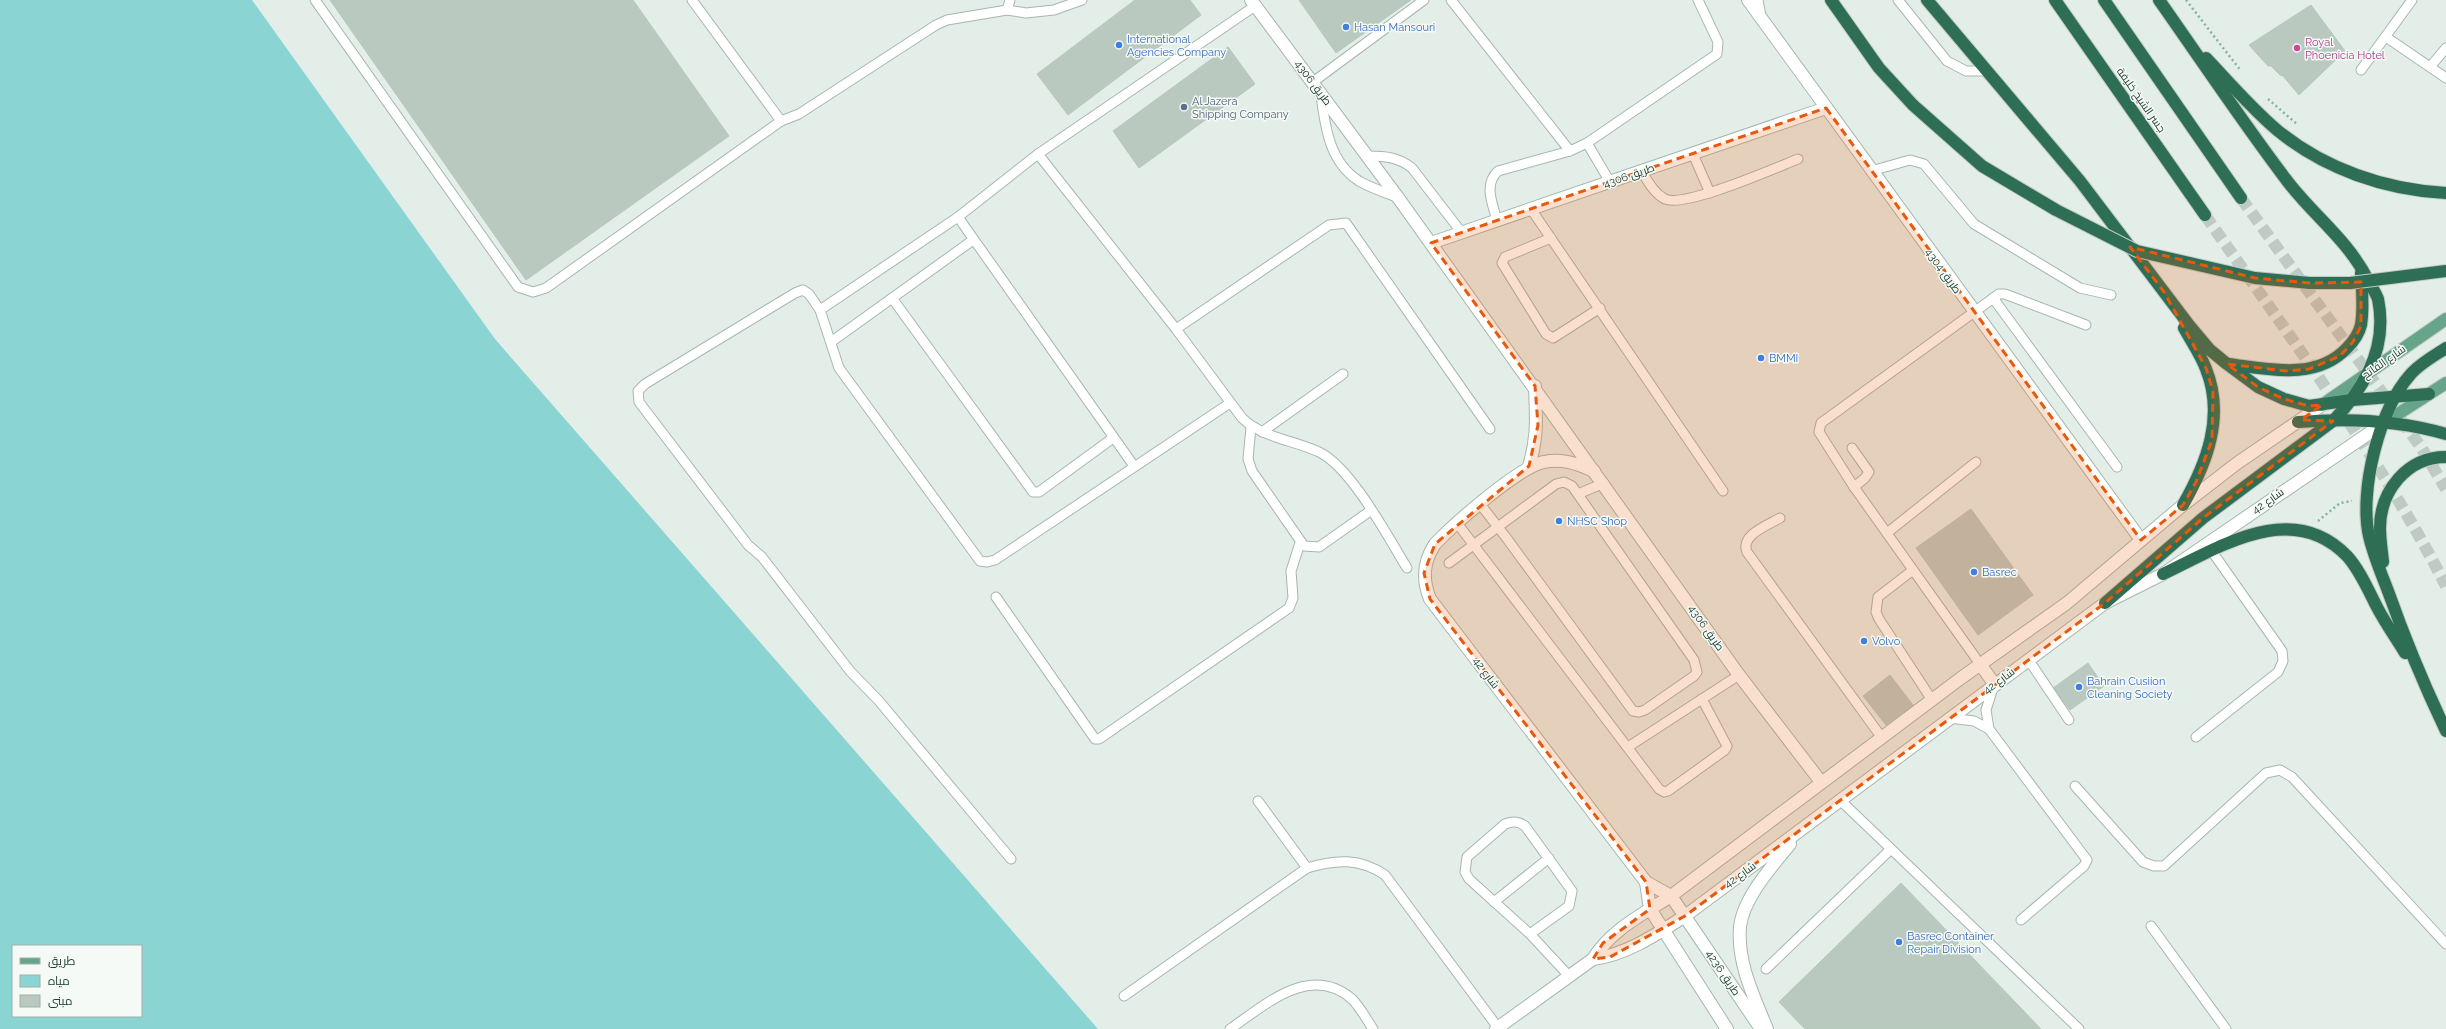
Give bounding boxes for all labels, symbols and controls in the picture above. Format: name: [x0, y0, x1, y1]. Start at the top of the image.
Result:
place label: Hasan Mansouri: [1354, 21, 1435, 34]
marker: Hasan Mansouri: [1341, 22, 1351, 32]
place label: International Agencies Company: [1127, 33, 1226, 59]
place label: Royal Phoenicia Hotel: [2305, 36, 2385, 62]
marker: International Agencies Company: [1114, 40, 1124, 50]
marker: Royal Phoenicia Hotel: [2292, 43, 2302, 53]
street label: طريق 4306: [1292, 58, 1334, 108]
street label: جسر الشيخ خليفة: [2113, 65, 2168, 135]
place label: Al Jazera Shipping Company: [1192, 95, 1289, 121]
marker: Al Jazera Shipping Company: [1179, 102, 1189, 112]
street label: طريق 4306: [1602, 161, 1656, 191]
street label: طريق 4304: [1922, 246, 1964, 296]
street label: شارع الفاتح: [2360, 342, 2409, 383]
place label: BMMI: [1769, 352, 1798, 365]
marker: BMMI: [1756, 353, 1766, 363]
street label: شارع 42: [2250, 485, 2287, 517]
place label: NHSC Shop: [1567, 515, 1627, 528]
marker: NHSC Shop: [1554, 516, 1564, 526]
place label: Basrec: [1982, 566, 2017, 579]
marker: Basrec: [1969, 567, 1979, 577]
street label: طريق 4306: [1685, 602, 1727, 654]
place label: Volvo: [1872, 635, 1901, 648]
marker: Volvo: [1859, 636, 1869, 646]
street label: شارع 42: [1469, 655, 1502, 692]
street label: شارع 42: [1981, 665, 2018, 698]
place label: Bahrain Cusiion Cleaning Society: [2087, 675, 2173, 701]
marker: Bahrain Cusiion Cleaning Society: [2074, 682, 2084, 692]
street label: شارع 42: [1722, 859, 1759, 892]
place label: Basrec Container Repair Division: [1907, 930, 1994, 956]
marker: Basrec Container Repair Division: [1894, 937, 1904, 947]
legend: [12, 945, 142, 1017]
street label: طريق 4236: [1703, 948, 1743, 998]
text: طريق: [48, 954, 76, 968]
text: مياه: [48, 974, 70, 988]
text: مبنى: [48, 994, 73, 1008]

